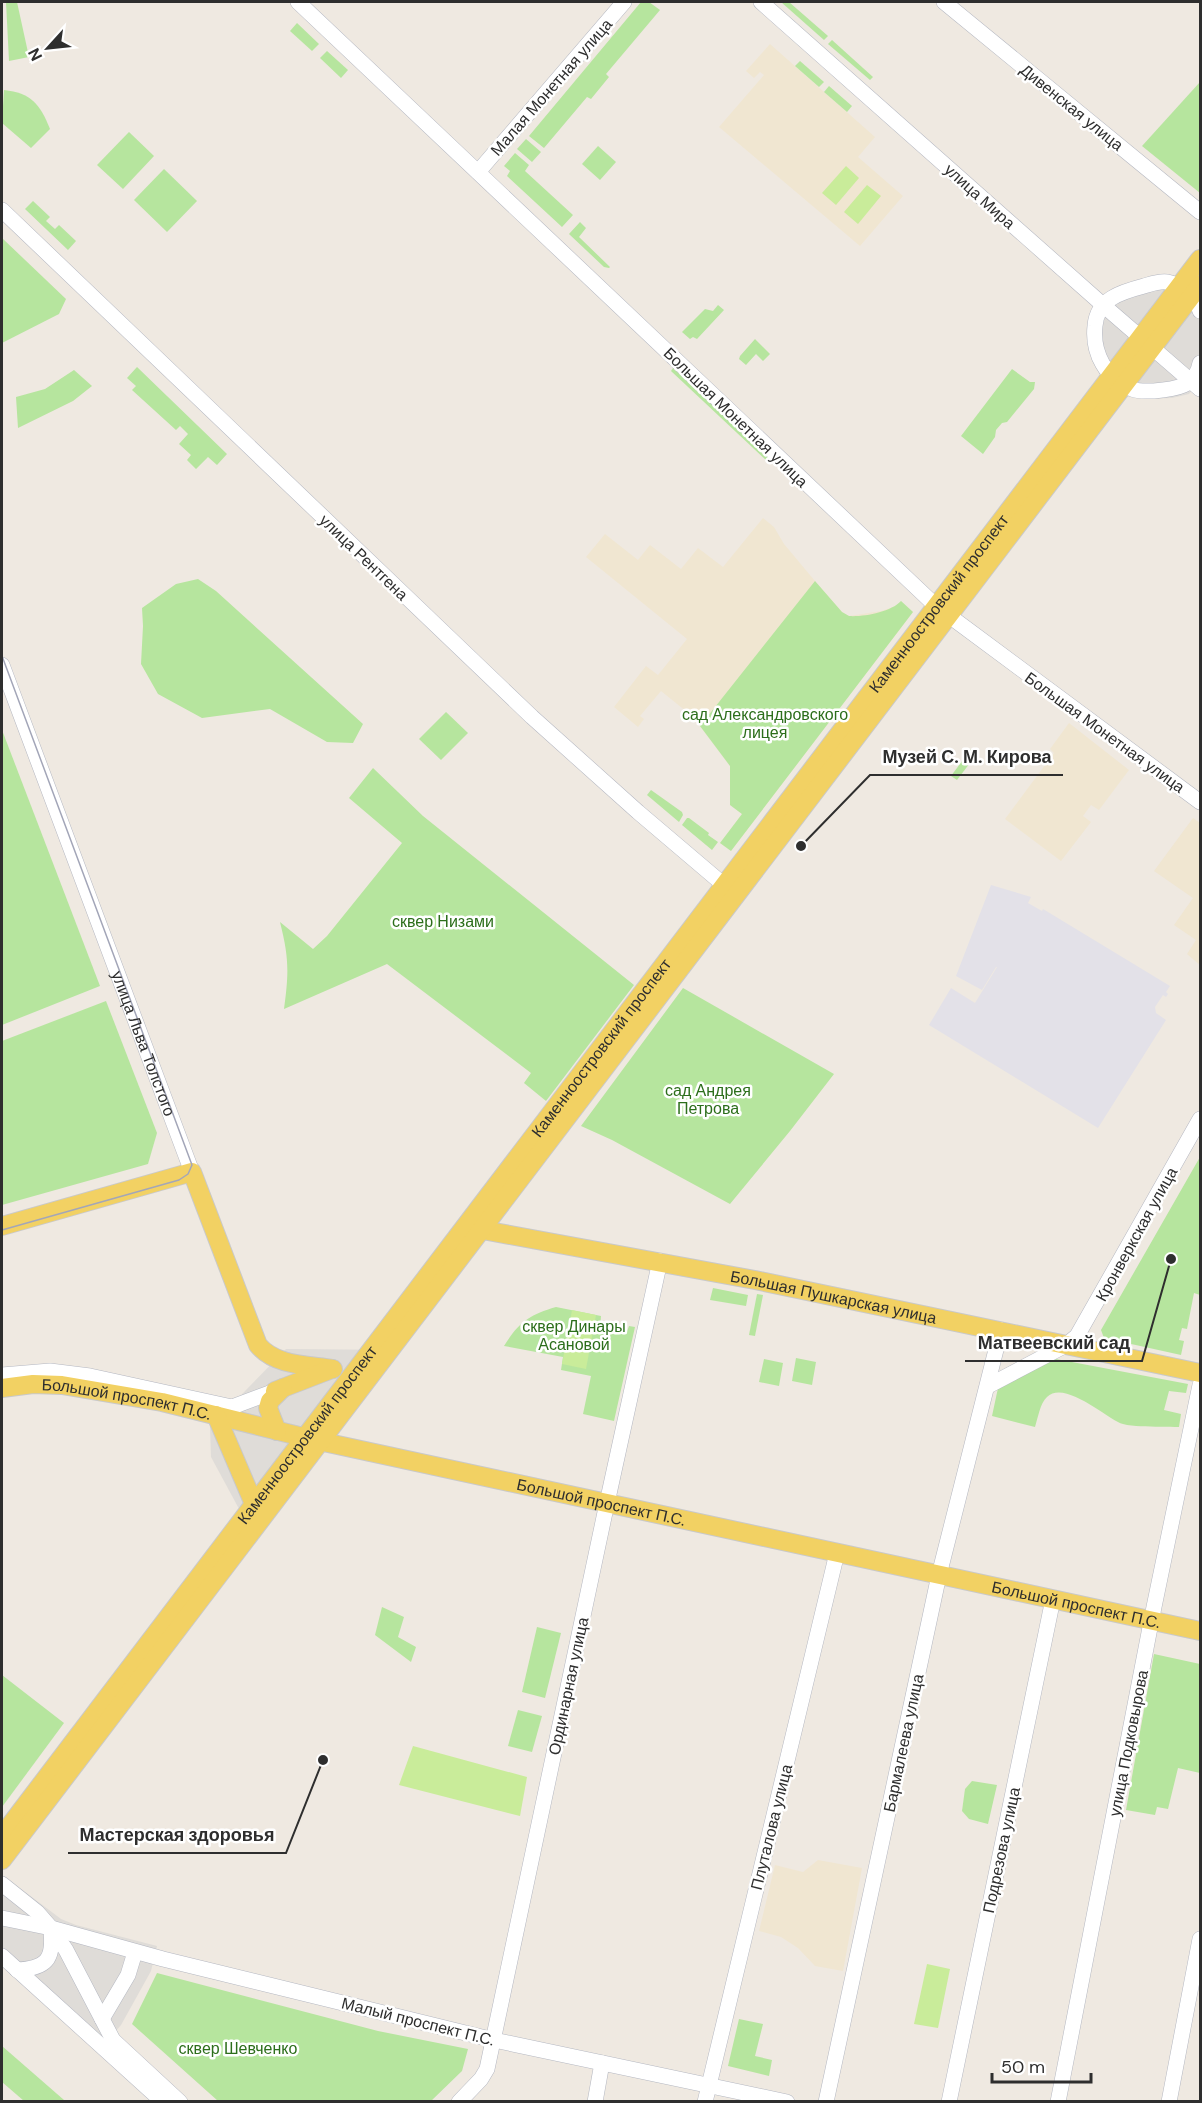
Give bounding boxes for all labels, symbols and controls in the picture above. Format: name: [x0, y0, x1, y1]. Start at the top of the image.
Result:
street label: Малая Монетная улица: [486, 14, 617, 160]
north arrow: [18, 18, 78, 78]
text: N: [23, 45, 47, 65]
street label: Дивенская улица: [1016, 59, 1128, 156]
street label: улица Мира: [940, 159, 1020, 234]
street label: Большая Монетная улица: [659, 343, 812, 492]
street label: улица Рентгена: [315, 510, 413, 605]
street label: Каменноостровский проспект: [864, 510, 1014, 697]
street label: Большая Монетная улица: [1020, 667, 1189, 798]
park label: сад Александровского лицея: [682, 704, 848, 743]
callout: Музей С. М. Кирова: [870, 739, 1063, 775]
text: Музей С. М. Кирова: [882, 745, 1053, 769]
park label: сквер Низами: [392, 911, 494, 932]
street label: Каменноостровский проспект: [527, 954, 676, 1141]
street label: улица Льва Толстого: [107, 968, 180, 1119]
park label: сад Андрея Петрова: [665, 1080, 751, 1119]
street label: Кронверкская улица: [1091, 1163, 1182, 1305]
street label: Большая Пушкарская улица: [729, 1266, 939, 1329]
park label: сквер Динары Асановой: [522, 1316, 626, 1355]
callout: Матвеевский сад: [965, 1325, 1142, 1361]
text: Матвеевский сад: [978, 1331, 1131, 1355]
street label: Каменноостровский проспект: [233, 1341, 382, 1528]
street label: Большой проспект П.С.: [41, 1374, 213, 1425]
street label: Большой проспект П.С.: [515, 1474, 687, 1531]
street label: Большой проспект П.С.: [990, 1576, 1162, 1633]
street label: Ординарная улица: [544, 1615, 593, 1757]
street label: улица Подковырова: [1104, 1668, 1153, 1818]
street label: Бармалеева улица: [879, 1672, 928, 1814]
street label: Плуталова улица: [746, 1762, 797, 1892]
street label: Подрезова улица: [978, 1785, 1025, 1915]
callout: Мастерская здоровья: [68, 1817, 286, 1853]
text: Мастерская здоровья: [80, 1823, 274, 1847]
street label: Малый проспект П.С.: [339, 1992, 496, 2051]
park label: сквер Шевченко: [179, 2038, 298, 2059]
scale bar: [992, 2046, 1091, 2084]
text: 50 m: [1001, 2055, 1045, 2079]

